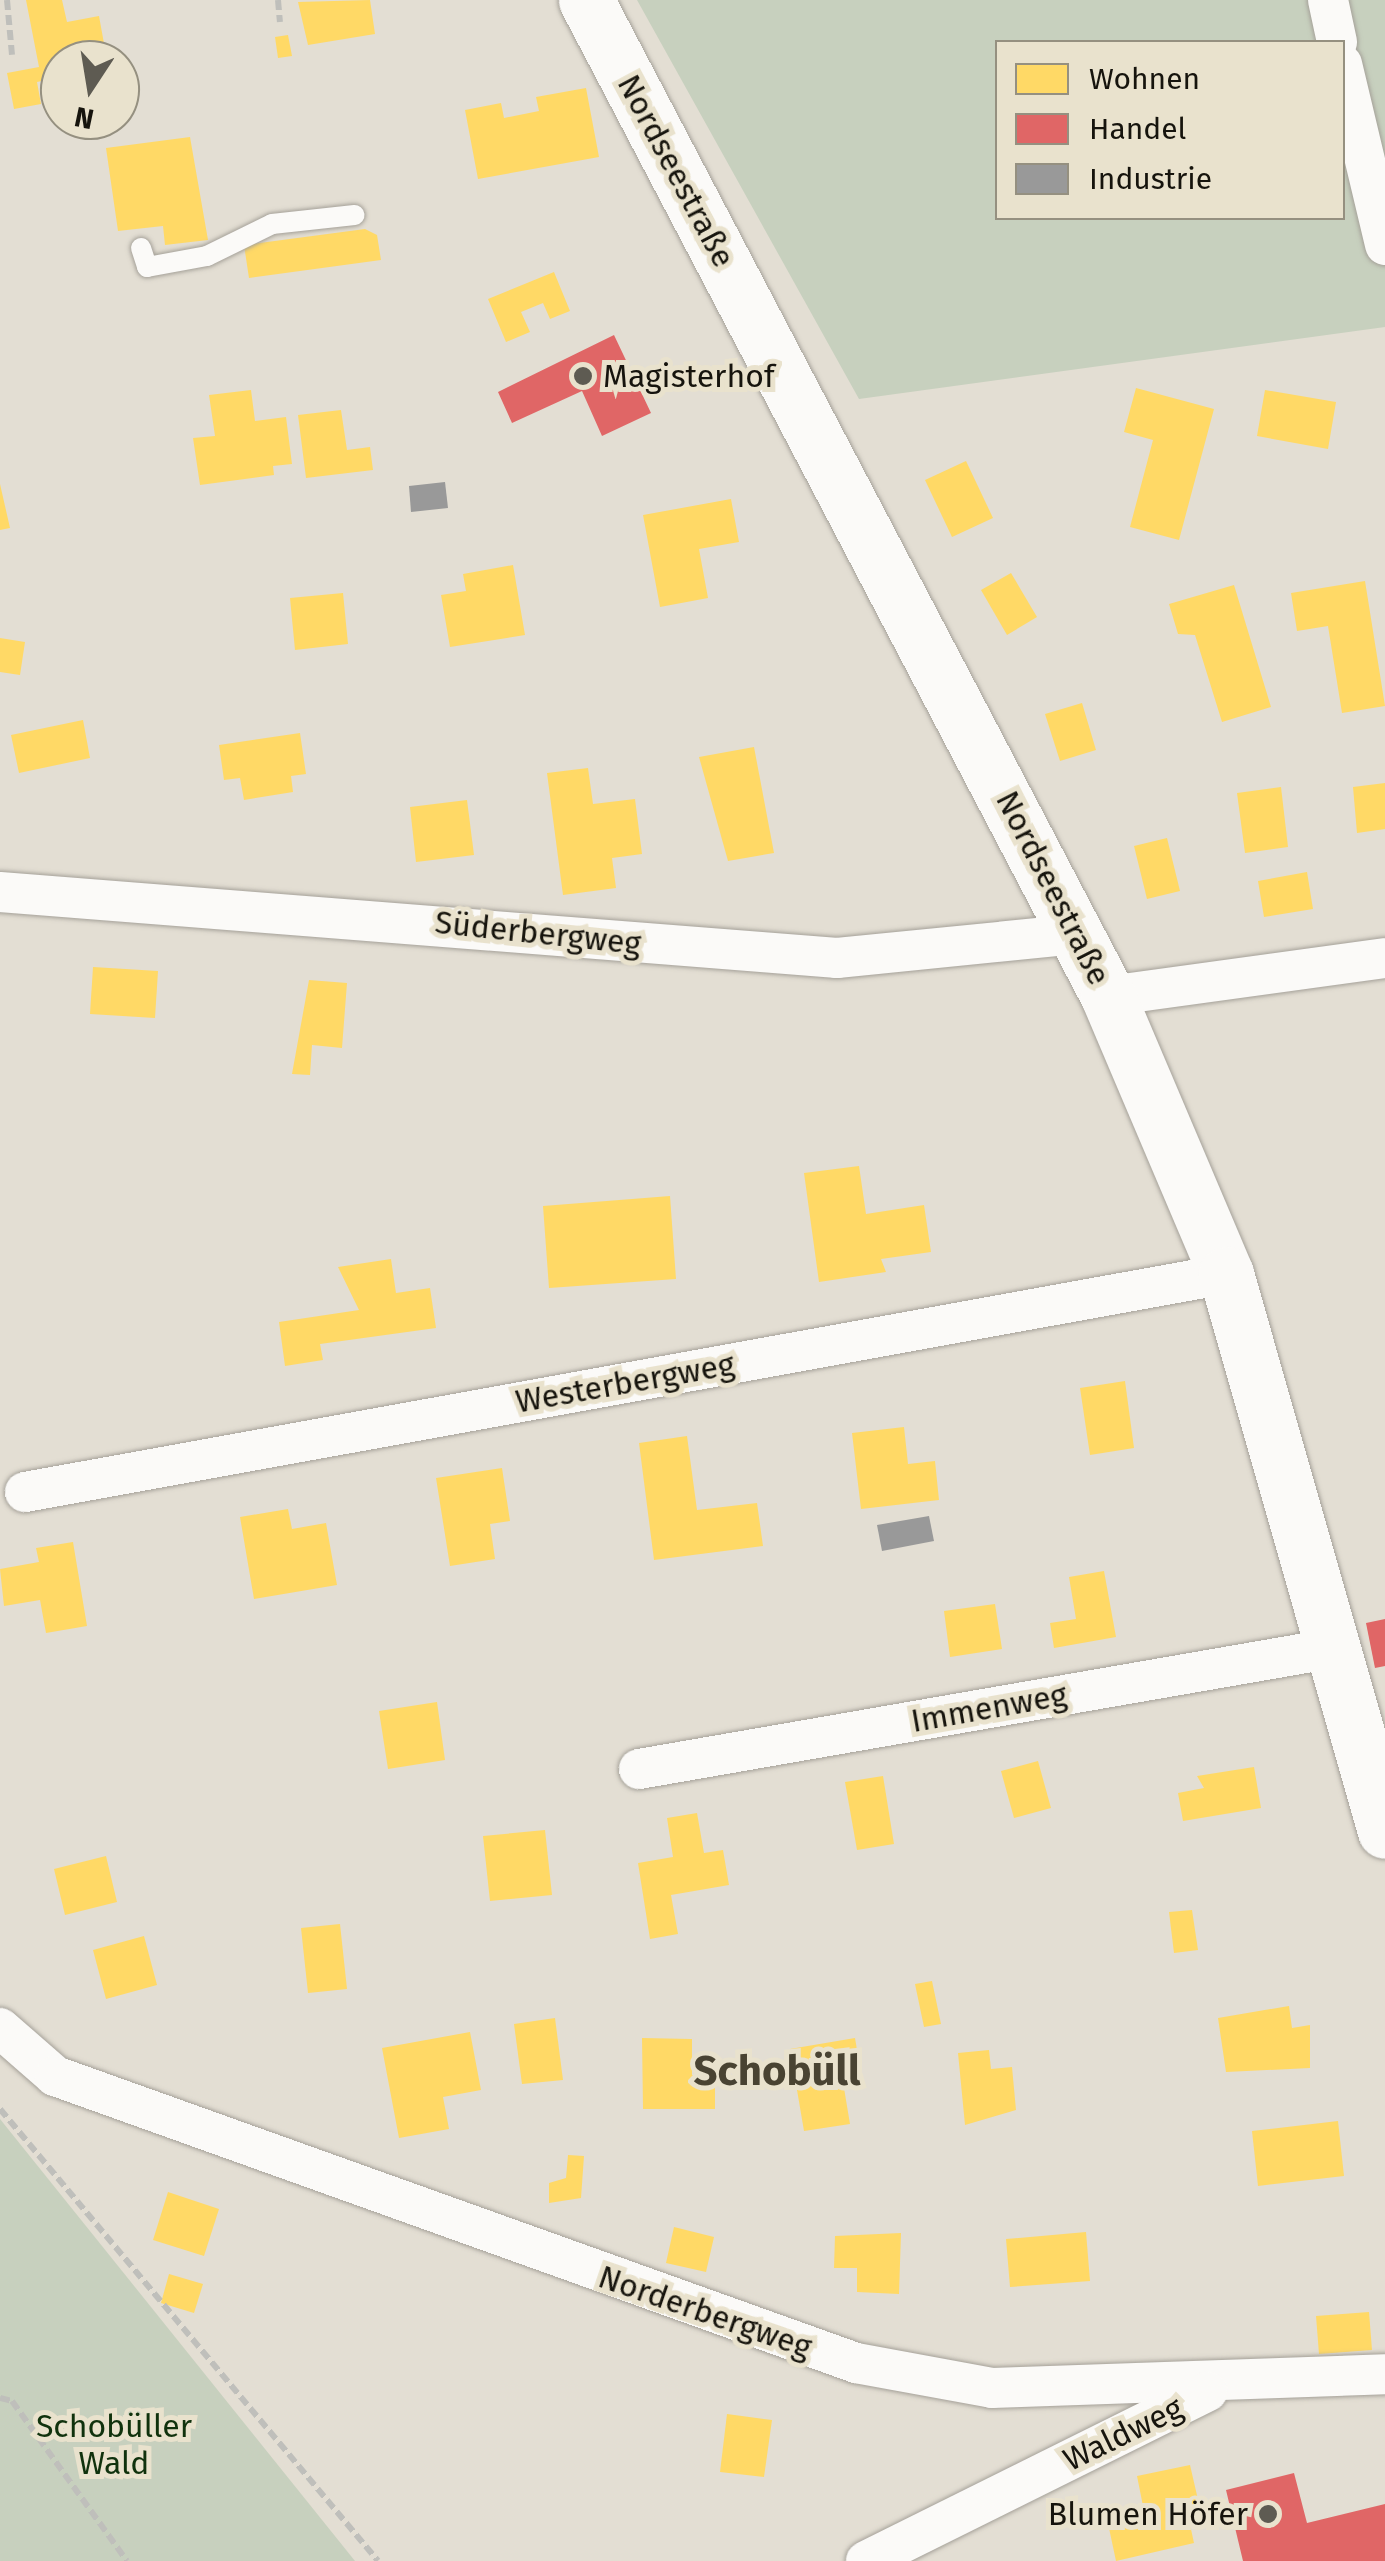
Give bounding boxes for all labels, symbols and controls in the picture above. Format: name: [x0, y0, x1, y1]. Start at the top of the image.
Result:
north arrow: [40, 40, 140, 140]
legend: [995, 40, 1345, 220]
text: Wohnen: [1089, 61, 1200, 97]
street label: Nordseestraße: [609, 68, 743, 274]
text: N: [72, 100, 97, 136]
text: Handel: [1089, 111, 1186, 147]
text: Industrie: [1089, 161, 1212, 197]
place label: Magisterhof: [603, 357, 775, 395]
marker: Magisterhof: [572, 365, 594, 387]
street label: Nordseestraße: [988, 785, 1118, 991]
street label: Süderbergweg: [433, 903, 643, 963]
street label: Westerbergweg: [513, 1345, 737, 1421]
street label: Immenweg: [908, 1675, 1070, 1741]
district label: Schobüll: [694, 2046, 860, 2096]
street label: Norderbergweg: [593, 2258, 817, 2366]
street label: Waldweg: [1057, 2389, 1189, 2479]
park label: Schobüller Wald: [36, 2408, 192, 2483]
place label: Blumen Höfer: [1048, 2495, 1248, 2533]
marker: Blumen Höfer: [1257, 2503, 1279, 2525]

